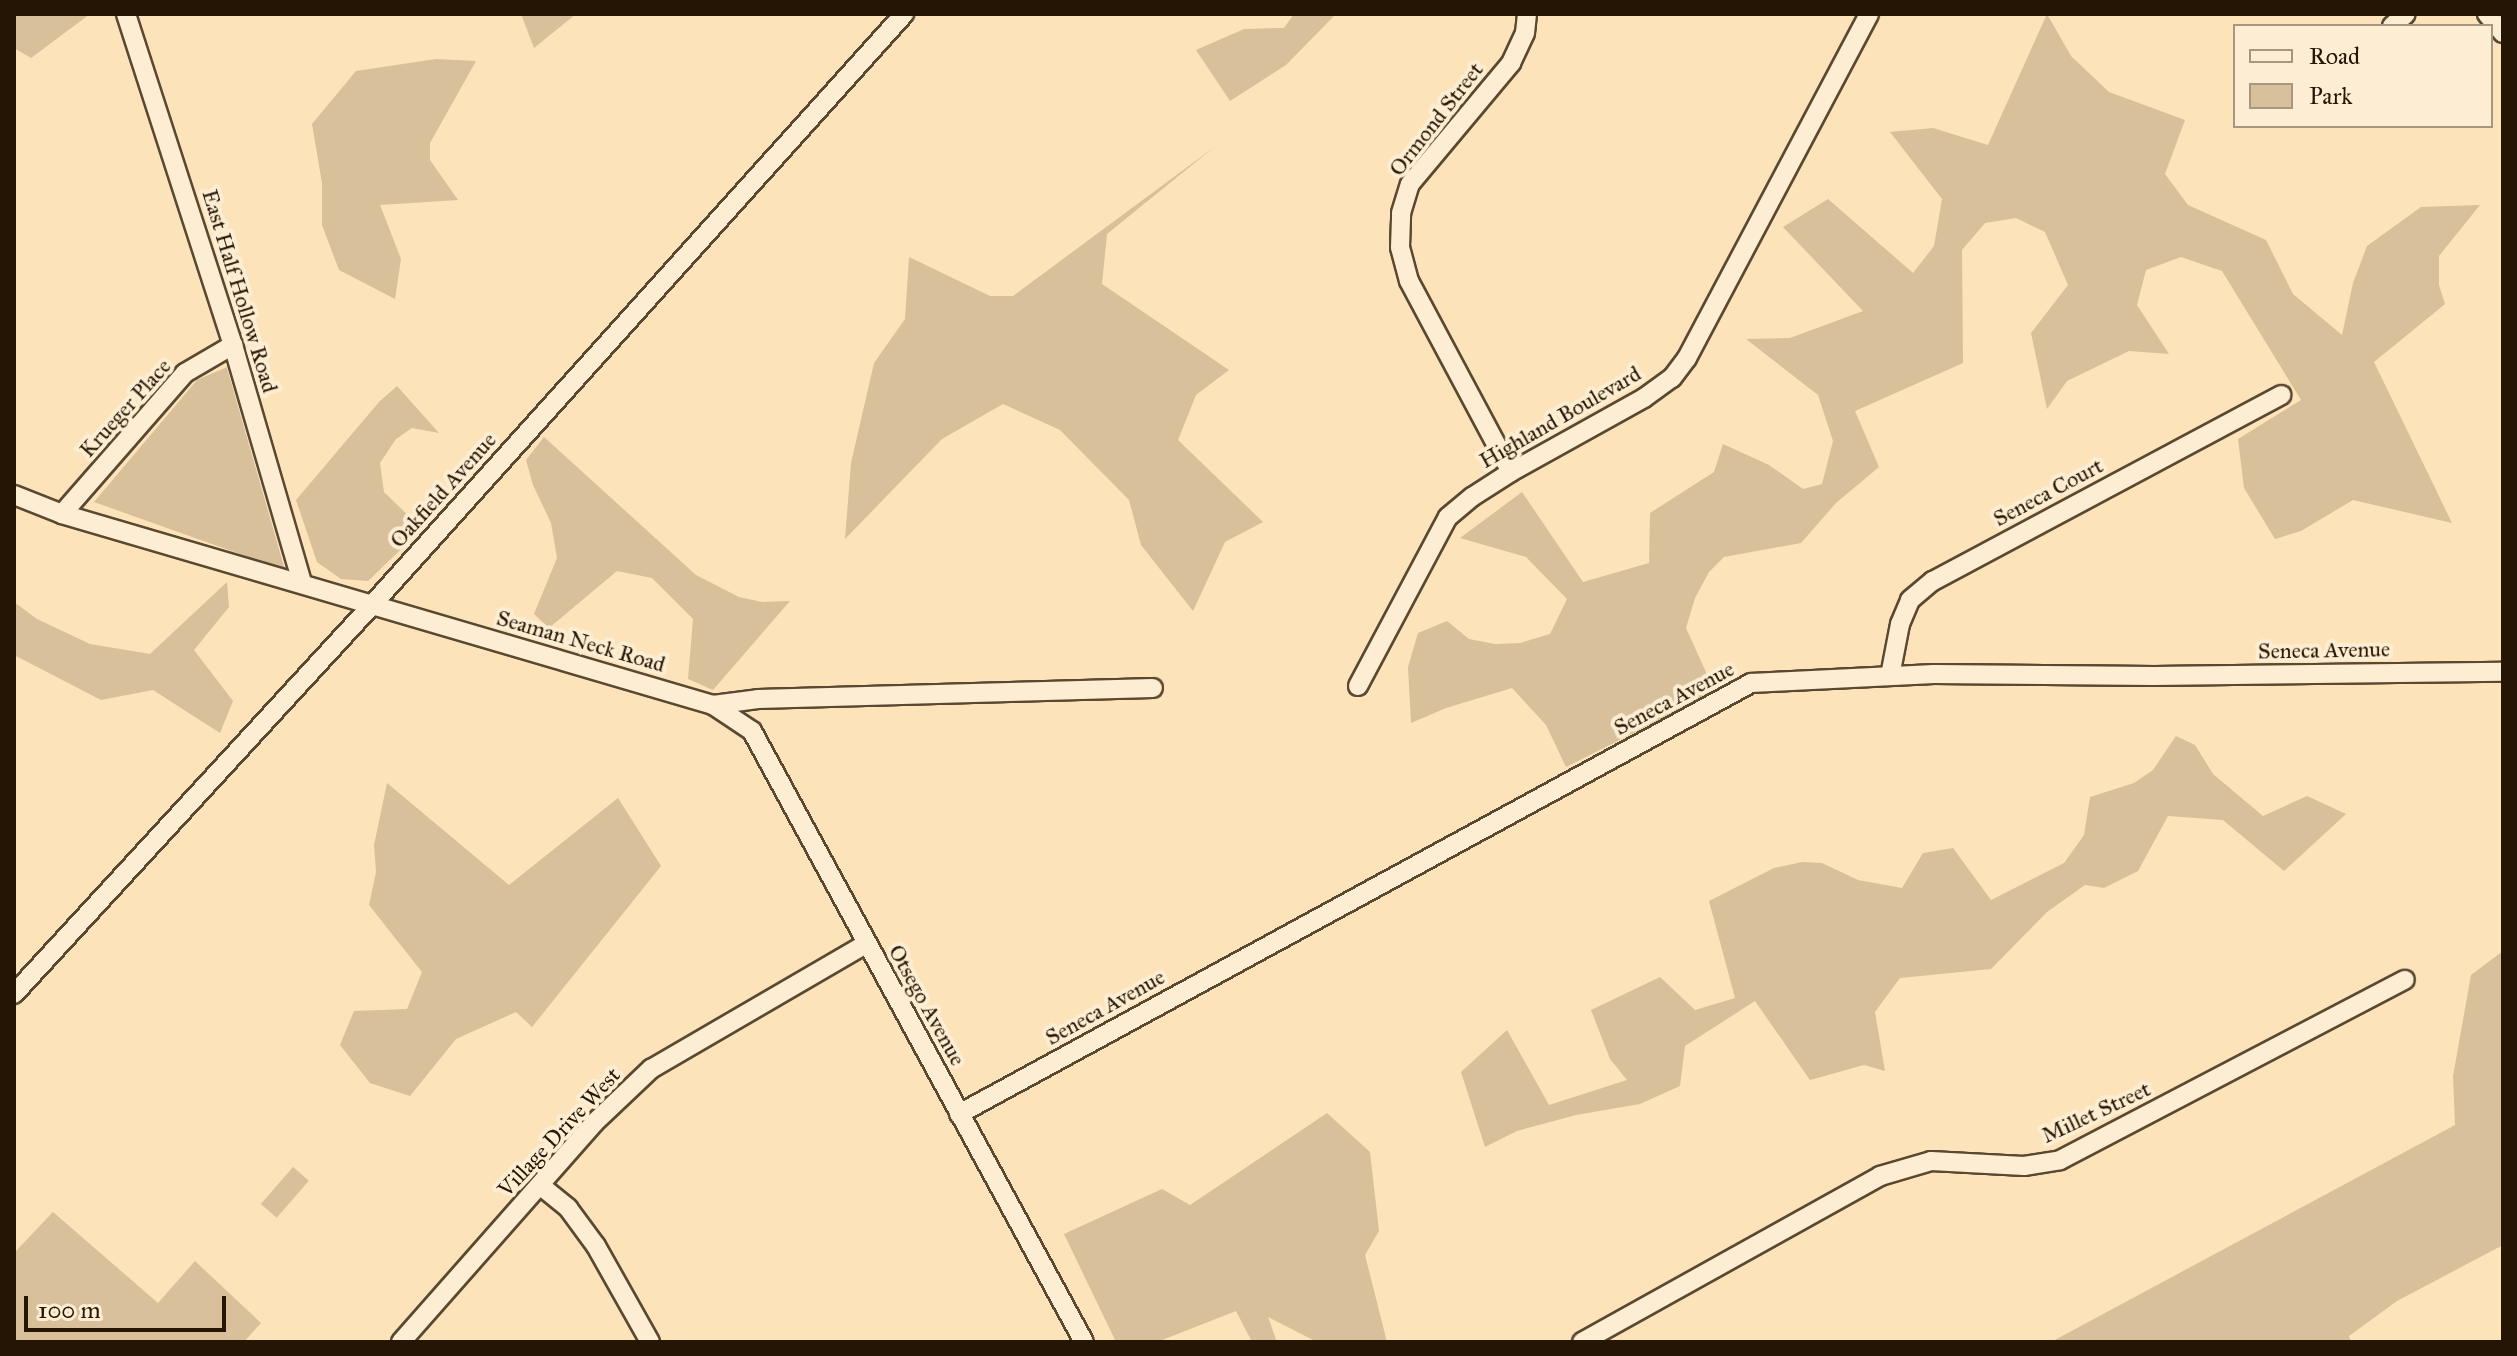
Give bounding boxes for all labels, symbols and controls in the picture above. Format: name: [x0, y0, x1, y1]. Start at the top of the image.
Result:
legend: [2233, 24, 2493, 128]
text: Road: [2309, 41, 2360, 71]
street label: Ormond Street: [1383, 57, 1489, 181]
text: Park: [2309, 81, 2352, 111]
street label: East Half Hollow Road: [197, 186, 283, 396]
street label: Krueger Place: [74, 353, 176, 463]
street label: Highland Boulevard: [1475, 360, 1645, 474]
street label: Oakfield Avenue: [384, 427, 502, 553]
street label: Seneca Court: [1989, 452, 2107, 532]
street label: Seaman Neck Road: [494, 604, 668, 678]
street label: Seneca Avenue: [2258, 636, 2390, 664]
street label: Seneca Avenue: [1609, 655, 1739, 741]
street label: Otsego Avenue: [883, 940, 971, 1070]
street label: Seneca Avenue: [1041, 963, 1169, 1051]
street label: Village Drive West: [492, 1062, 626, 1202]
street label: Millet Street: [2037, 1075, 2155, 1149]
scale bar: [28, 1280, 230, 1330]
text: 100 m: [38, 1295, 101, 1325]

